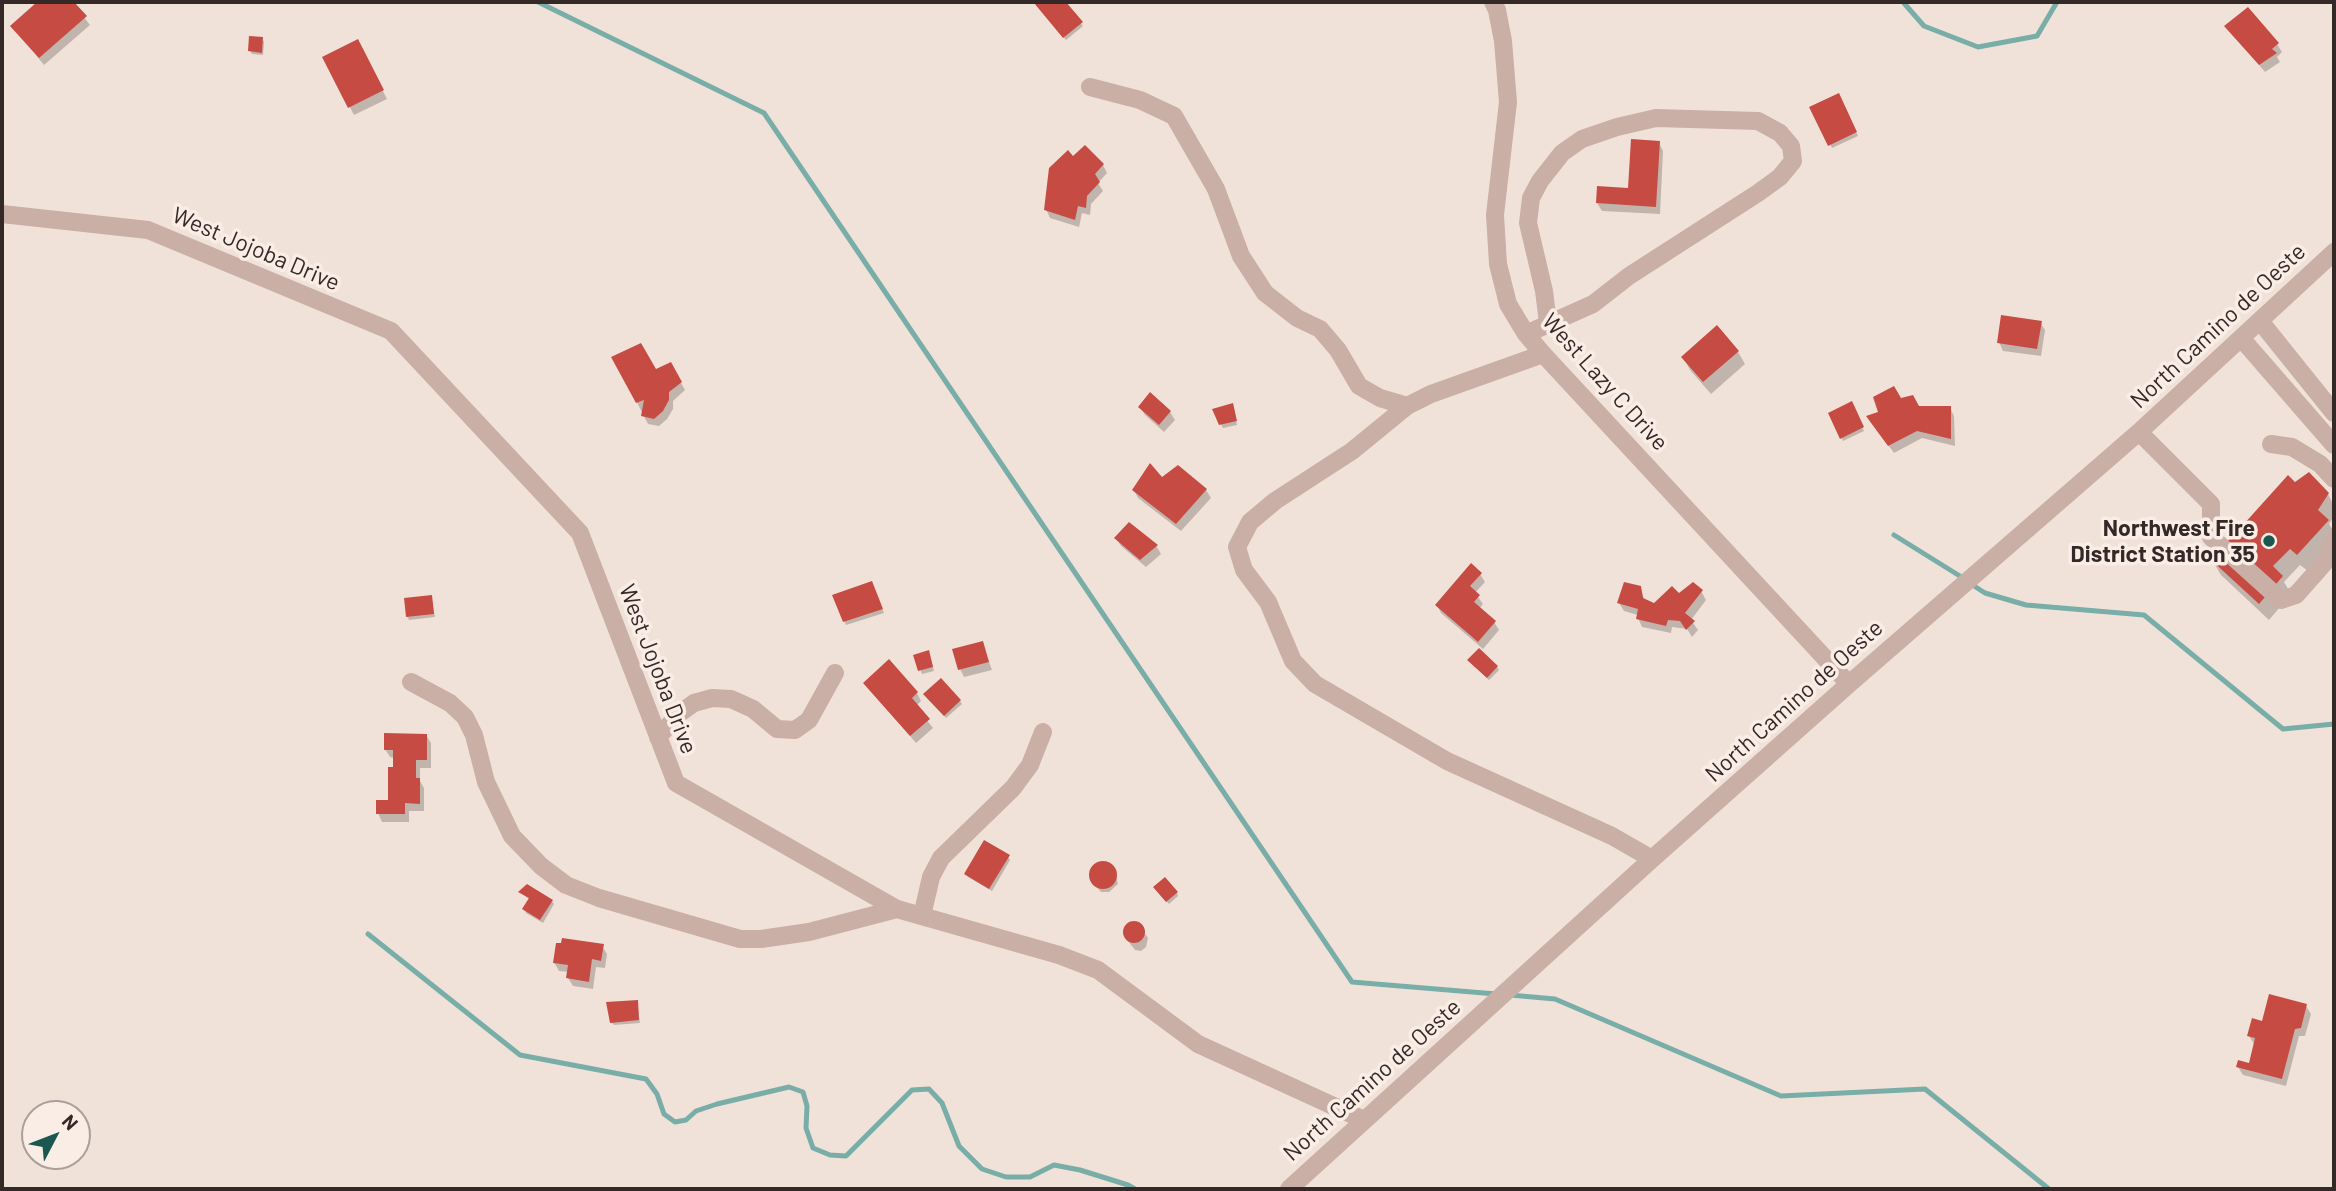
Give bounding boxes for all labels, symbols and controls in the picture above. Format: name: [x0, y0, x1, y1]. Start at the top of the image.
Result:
street label: West Jojoba Drive: [168, 201, 344, 297]
street label: North Camino de Oeste: [2125, 238, 2311, 414]
street label: West Lazy C Drive: [1536, 308, 1674, 456]
place label: Northwest Fire District Station 35: [2071, 514, 2255, 568]
marker: Northwest Fire District Station 35: [2261, 533, 2277, 549]
street label: West Jojoba Drive: [613, 580, 703, 758]
street label: North Camino de Oeste: [1700, 614, 1888, 788]
street label: North Camino de Oeste: [1278, 993, 1466, 1167]
north arrow: [21, 1100, 91, 1170]
text: N: [58, 1110, 83, 1134]

